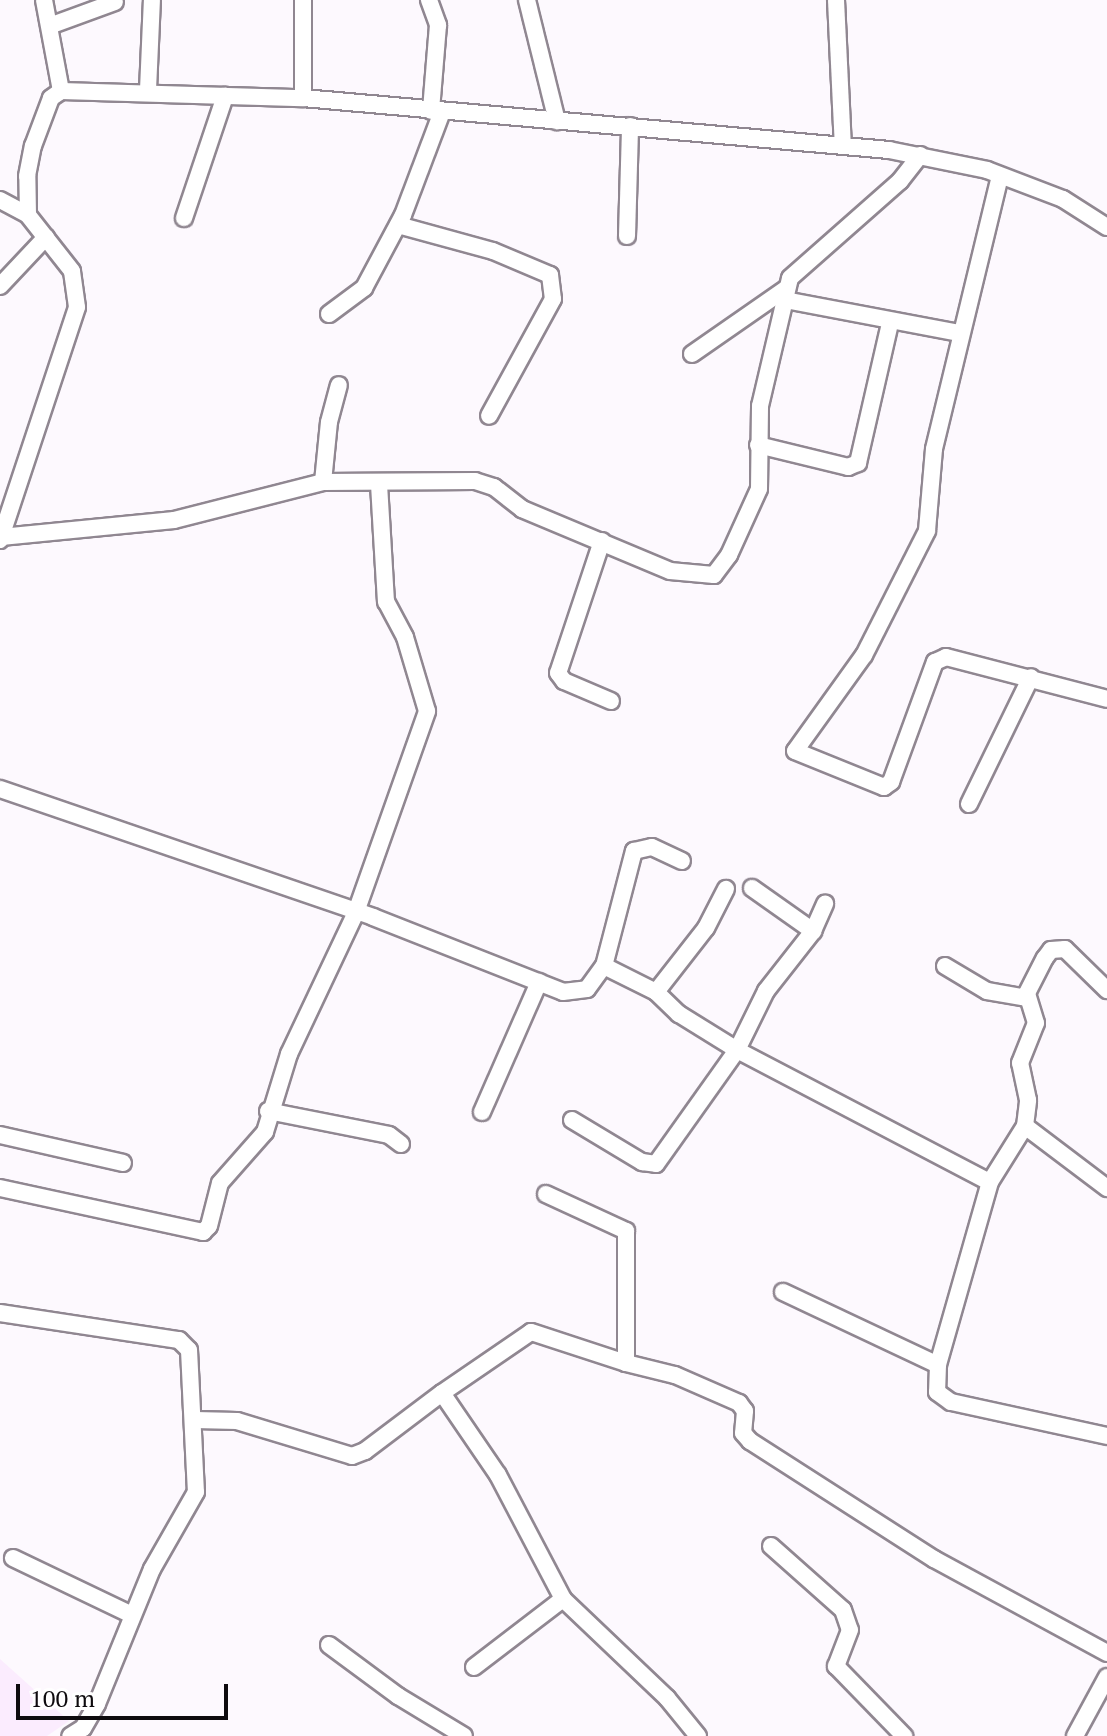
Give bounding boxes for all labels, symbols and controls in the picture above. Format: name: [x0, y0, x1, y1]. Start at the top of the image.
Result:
scale bar: [20, 1668, 232, 1718]
text: 100 m: [30, 1682, 95, 1714]

